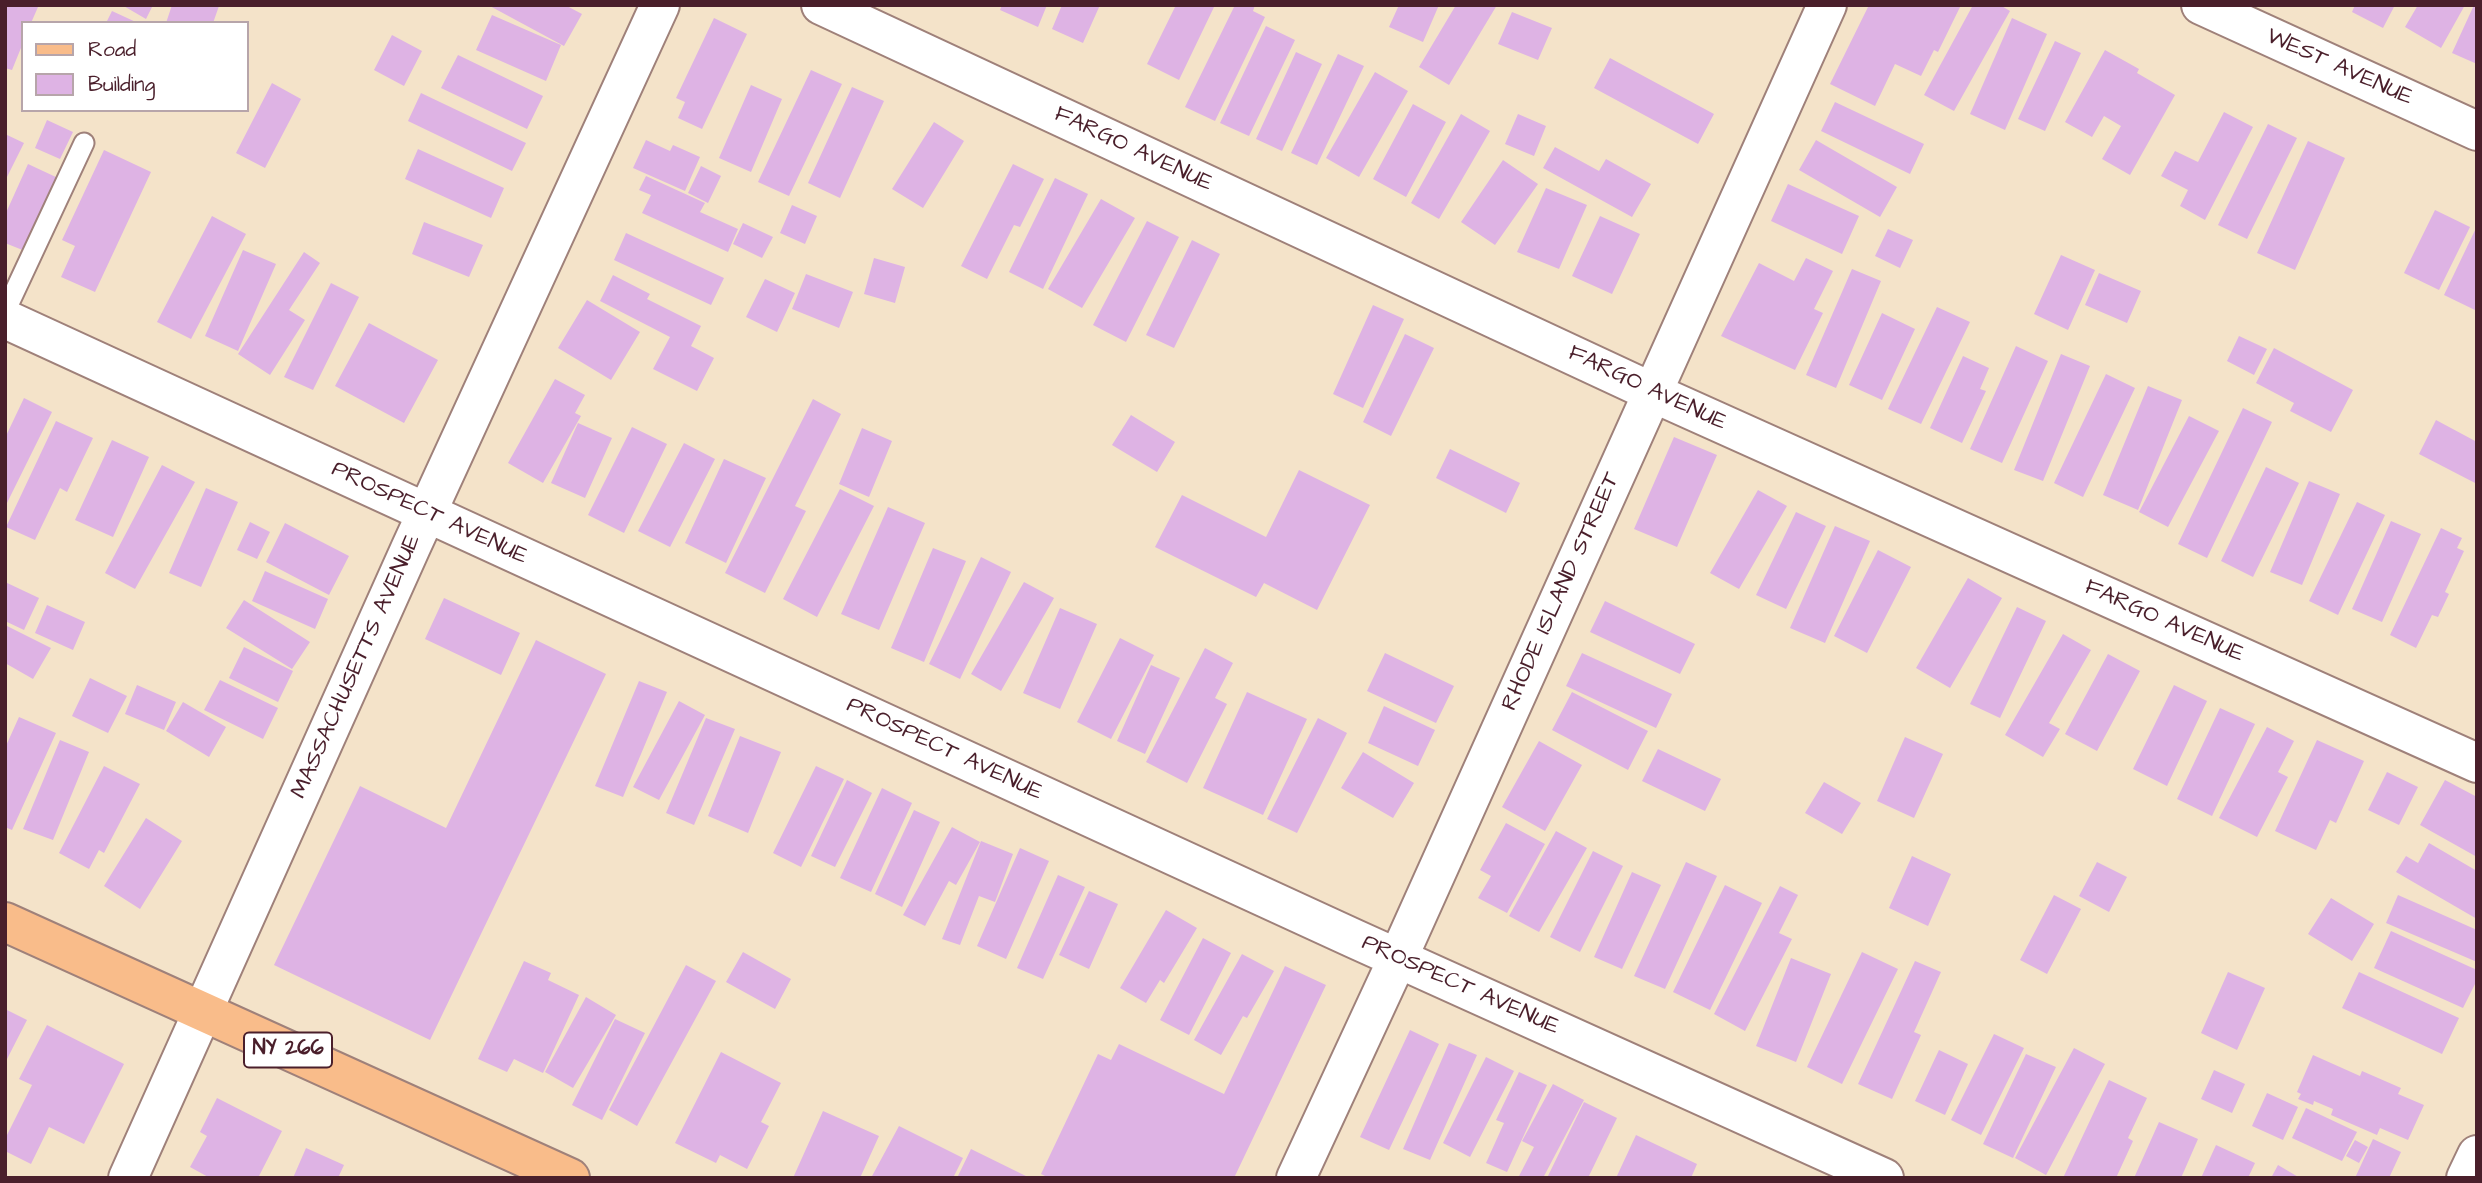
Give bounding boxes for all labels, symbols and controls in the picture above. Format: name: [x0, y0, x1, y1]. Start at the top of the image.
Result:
legend: [21, 21, 248, 112]
street label: WEST AVENUE: [2262, 23, 2416, 113]
text: Road: [88, 35, 136, 64]
text: Building: [88, 70, 155, 99]
street label: FARGO AVENUE: [1050, 101, 1216, 199]
street label: FARGO AVENUE: [1564, 340, 1730, 438]
street label: PROSPECT AVENUE: [327, 456, 531, 572]
street label: RHODE ISLAND STREET: [1497, 469, 1627, 715]
street label: MASSACHUSETTS AVENUE: [286, 531, 428, 803]
street label: FARGO AVENUE: [2080, 575, 2248, 669]
street label: PROSPECT AVENUE: [842, 692, 1046, 808]
street label: PROSPECT AVENUE: [1357, 930, 1563, 1042]
road number: NY 266: [244, 1032, 332, 1068]

